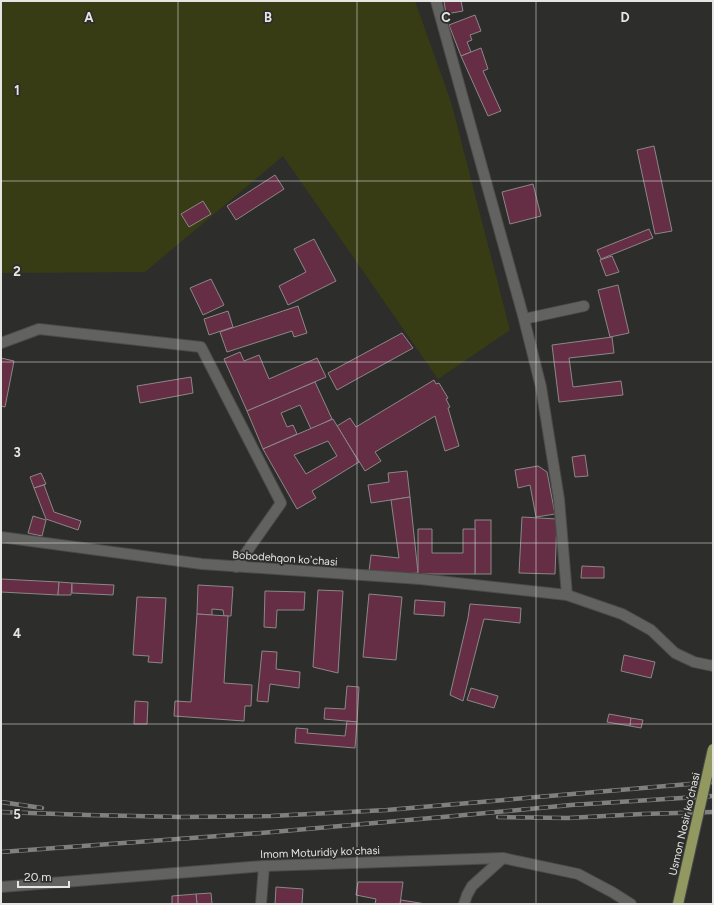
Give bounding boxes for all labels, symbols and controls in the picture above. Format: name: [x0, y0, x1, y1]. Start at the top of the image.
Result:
text: A: [84, 10, 94, 25]
text: B: [264, 10, 272, 25]
text: C: [441, 10, 451, 25]
text: D: [620, 10, 630, 25]
text: 1: [14, 83, 20, 98]
text: 2: [13, 264, 21, 279]
text: 3: [13, 445, 21, 460]
street label: Bobodehqon koʼchasi: [232, 548, 338, 569]
text: 4: [13, 626, 21, 641]
street label: Usmon Nosir ko‘chasi: [666, 771, 703, 877]
text: 5: [13, 807, 21, 822]
street label: Imom Moturidiy koʻchasi: [260, 844, 380, 861]
scale bar: [18, 863, 69, 889]
text: 20 m: [24, 870, 52, 884]

